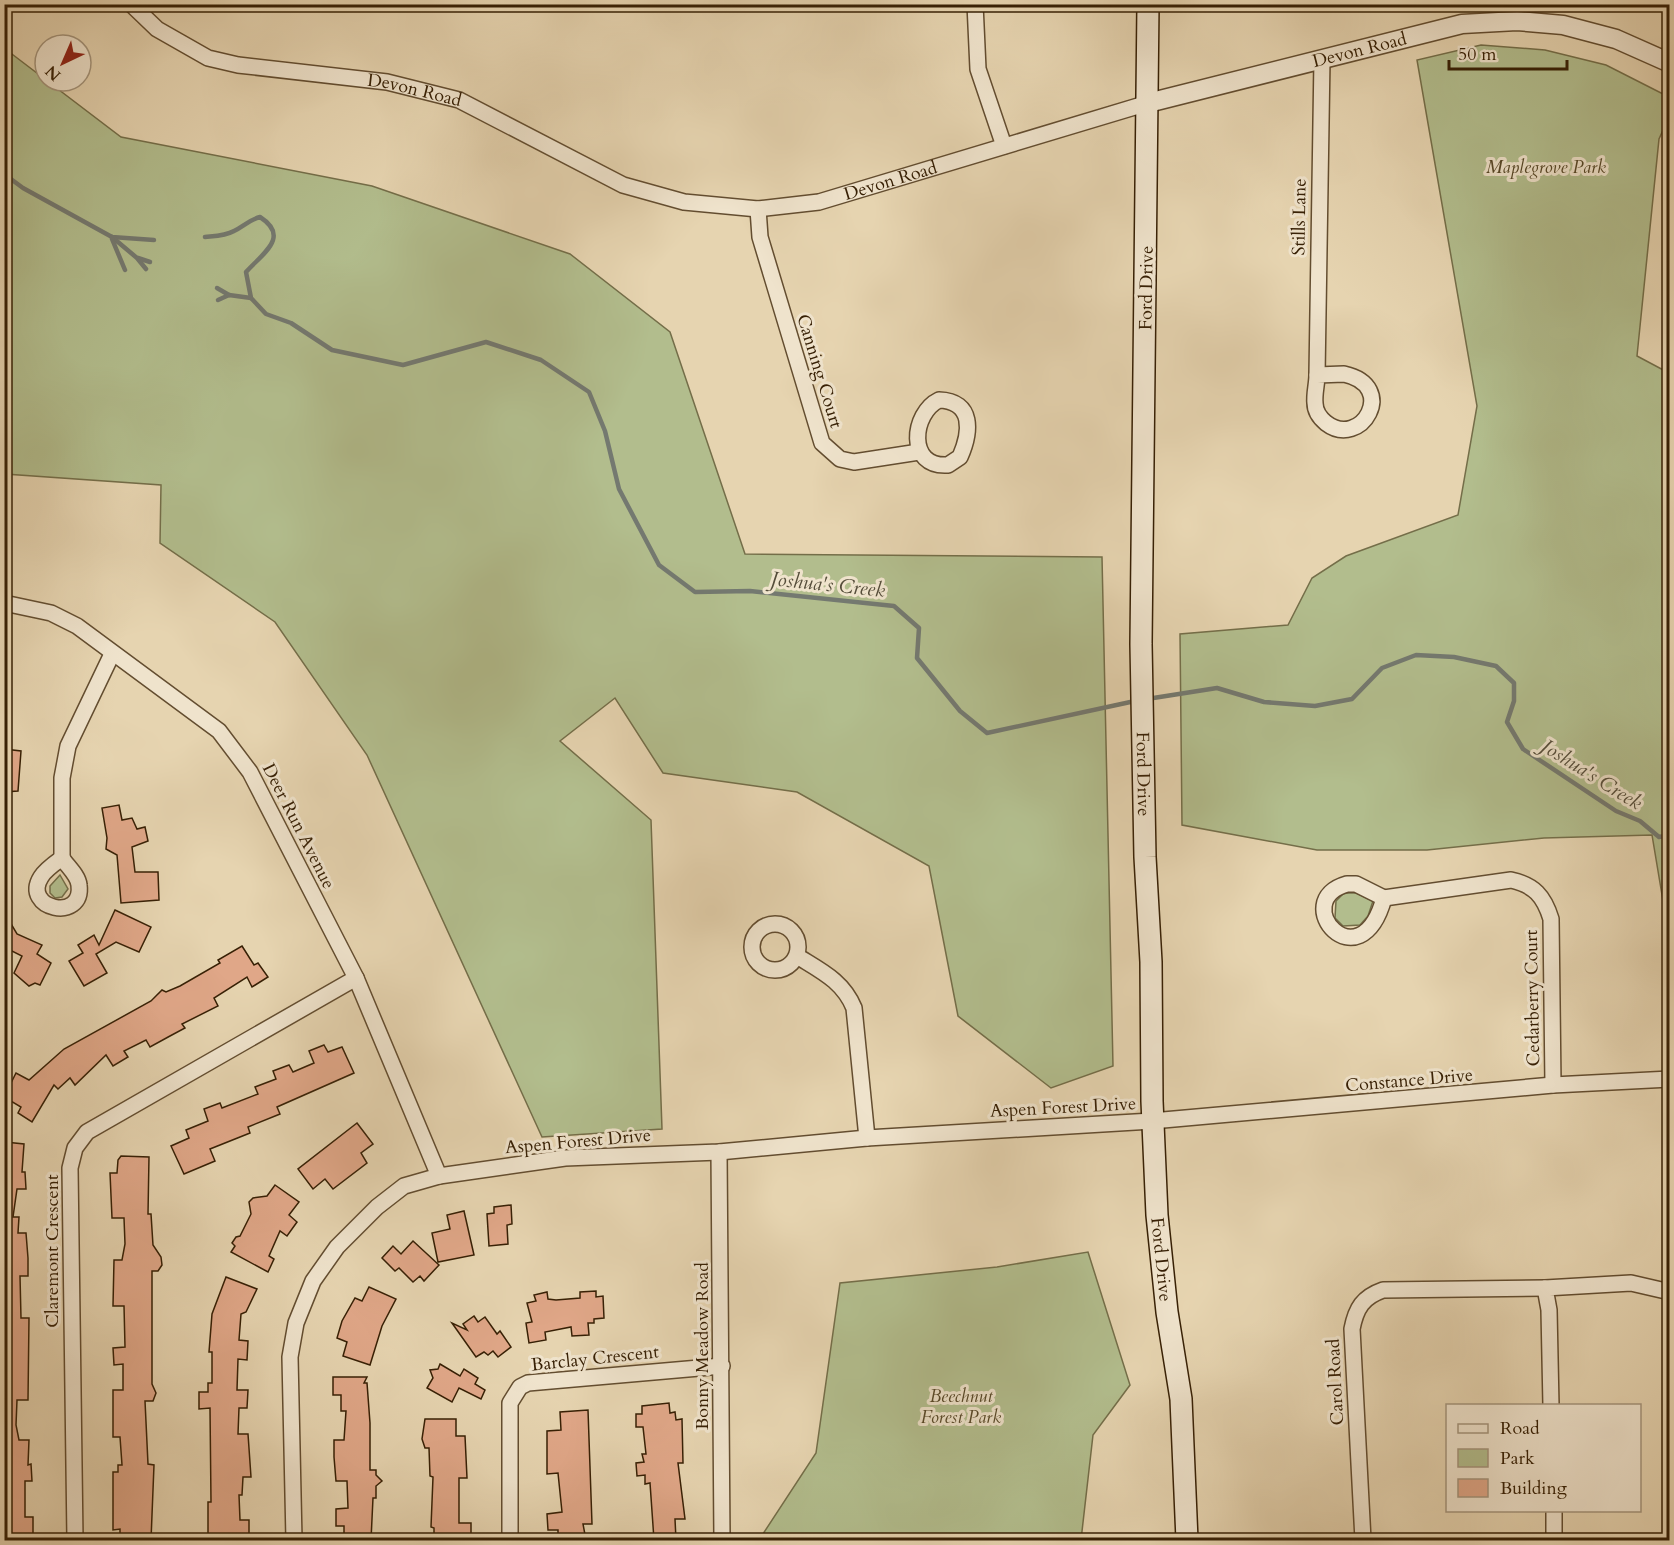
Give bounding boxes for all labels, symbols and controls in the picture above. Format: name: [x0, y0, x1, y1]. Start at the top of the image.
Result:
street label: Devon Road: [1310, 26, 1410, 74]
north arrow: [33, 33, 93, 93]
scale bar: [1449, 33, 1568, 71]
text: 50 m: [1458, 42, 1497, 67]
text: N: [41, 60, 66, 86]
street label: Devon Road: [366, 68, 465, 113]
street label: Devon Road: [841, 155, 941, 207]
park label: Maplegrove Park: [1486, 155, 1606, 180]
street label: Stills Lane: [1286, 178, 1313, 256]
street label: Ford Drive: [1133, 246, 1160, 330]
street label: Canning Court: [790, 311, 849, 431]
water label: Joshua's Creek: [764, 565, 887, 604]
water label: Joshua's Creek: [1532, 730, 1648, 816]
street label: Ford Drive: [1130, 731, 1156, 816]
street label: Deer Run Avenue: [256, 759, 341, 893]
street label: Cedarberry Court: [1519, 929, 1546, 1067]
street label: Constance Drive: [1344, 1062, 1474, 1099]
street label: Aspen Forest Drive: [989, 1091, 1137, 1124]
street label: Aspen Forest Drive: [504, 1123, 652, 1160]
street label: Claremont Crescent: [40, 1174, 65, 1328]
street label: Ford Drive: [1144, 1216, 1178, 1303]
street label: Bonny Meadow Road: [690, 1262, 715, 1430]
street label: Carol Road: [1321, 1338, 1350, 1426]
street label: Barclay Crescent: [530, 1339, 660, 1378]
park label: Beechnut Forest Park: [921, 1384, 1001, 1430]
legend: [1446, 1404, 1641, 1512]
text: Road: [1500, 1416, 1540, 1441]
text: Park: [1500, 1446, 1535, 1471]
text: Building: [1500, 1476, 1568, 1501]

